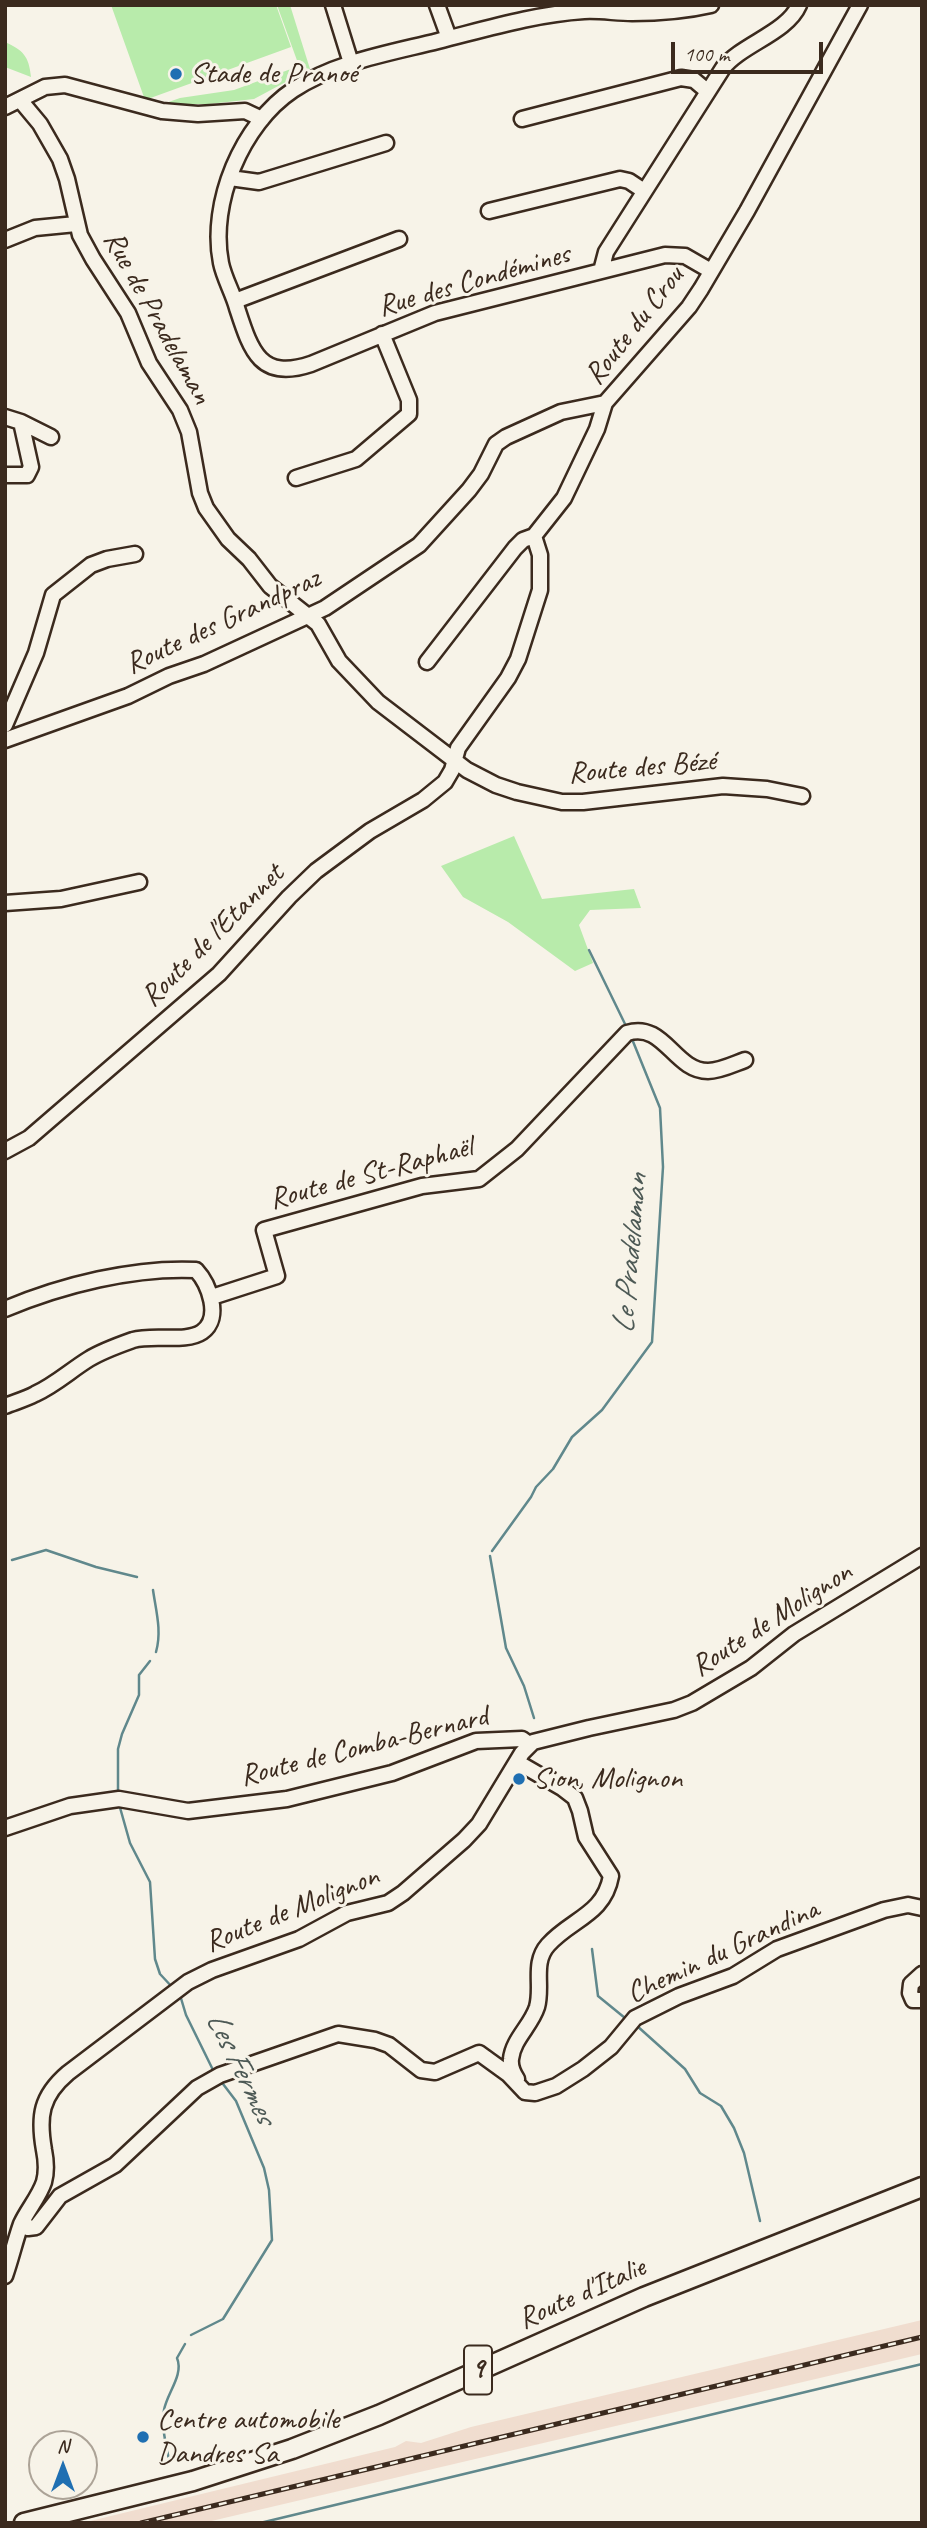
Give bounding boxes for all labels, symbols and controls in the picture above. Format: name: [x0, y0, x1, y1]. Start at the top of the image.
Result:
scale bar: [675, 28, 827, 72]
text: 100 m: [684, 41, 729, 67]
place label: Stade de Pranoé: [190, 56, 357, 92]
marker: Stade de Pranoé: [168, 66, 184, 82]
street label: Rue de Pradelaman: [95, 225, 219, 411]
street label: Rue des Condémines: [374, 236, 574, 326]
street label: Route du Crou: [577, 259, 693, 393]
street label: Route des Grandpraz: [120, 561, 326, 683]
street label: Route des Bézé: [567, 744, 717, 792]
street label: Route de l'Etannet: [134, 857, 292, 1015]
street label: Route de St-Raphaël: [265, 1130, 477, 1218]
water label: Le Pradelaman: [605, 1173, 657, 1335]
street label: Route de Molignon: [685, 1555, 859, 1685]
street label: Route de Comba-Bernard: [236, 1699, 492, 1795]
place label: Sion, Molignon: [533, 1761, 682, 1797]
marker: Sion, Molignon: [511, 1771, 527, 1787]
street label: Route de Molignon: [200, 1859, 384, 1961]
street label: Chemin du Grandina: [621, 1892, 825, 2012]
water label: Les Fermes: [197, 2006, 283, 2130]
street label: Route d'Italie: [513, 2250, 651, 2338]
road number: 9: [464, 2346, 492, 2394]
place label: Centre automobile Dandres Sa: [157, 2402, 339, 2472]
marker: Centre automobile Dandres Sa: [135, 2429, 151, 2445]
north arrow: [28, 2430, 98, 2500]
text: N: [57, 2434, 69, 2458]

